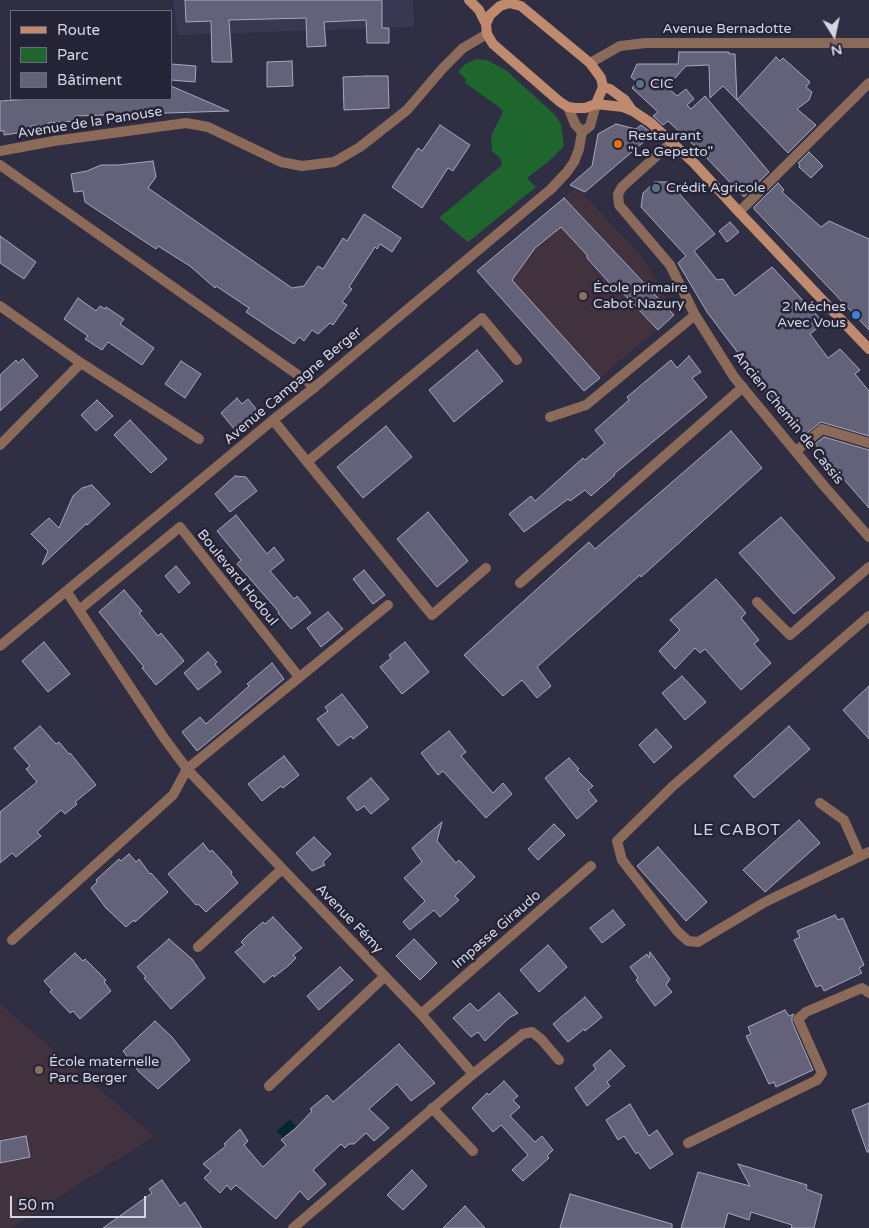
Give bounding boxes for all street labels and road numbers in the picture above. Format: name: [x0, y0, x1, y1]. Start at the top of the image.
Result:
street label: Avenue Bernadotte: [663, 21, 791, 37]
street label: Avenue de la Panouse: [16, 103, 164, 143]
street label: Avenue Campagne Berger: [221, 323, 365, 449]
street label: Ancien Chemin de Cassis: [729, 348, 847, 488]
street label: Boulevard Hodoul: [193, 526, 281, 630]
street label: Avenue Fémy: [312, 881, 386, 957]
street label: Impasse Giraudo: [449, 887, 545, 973]

